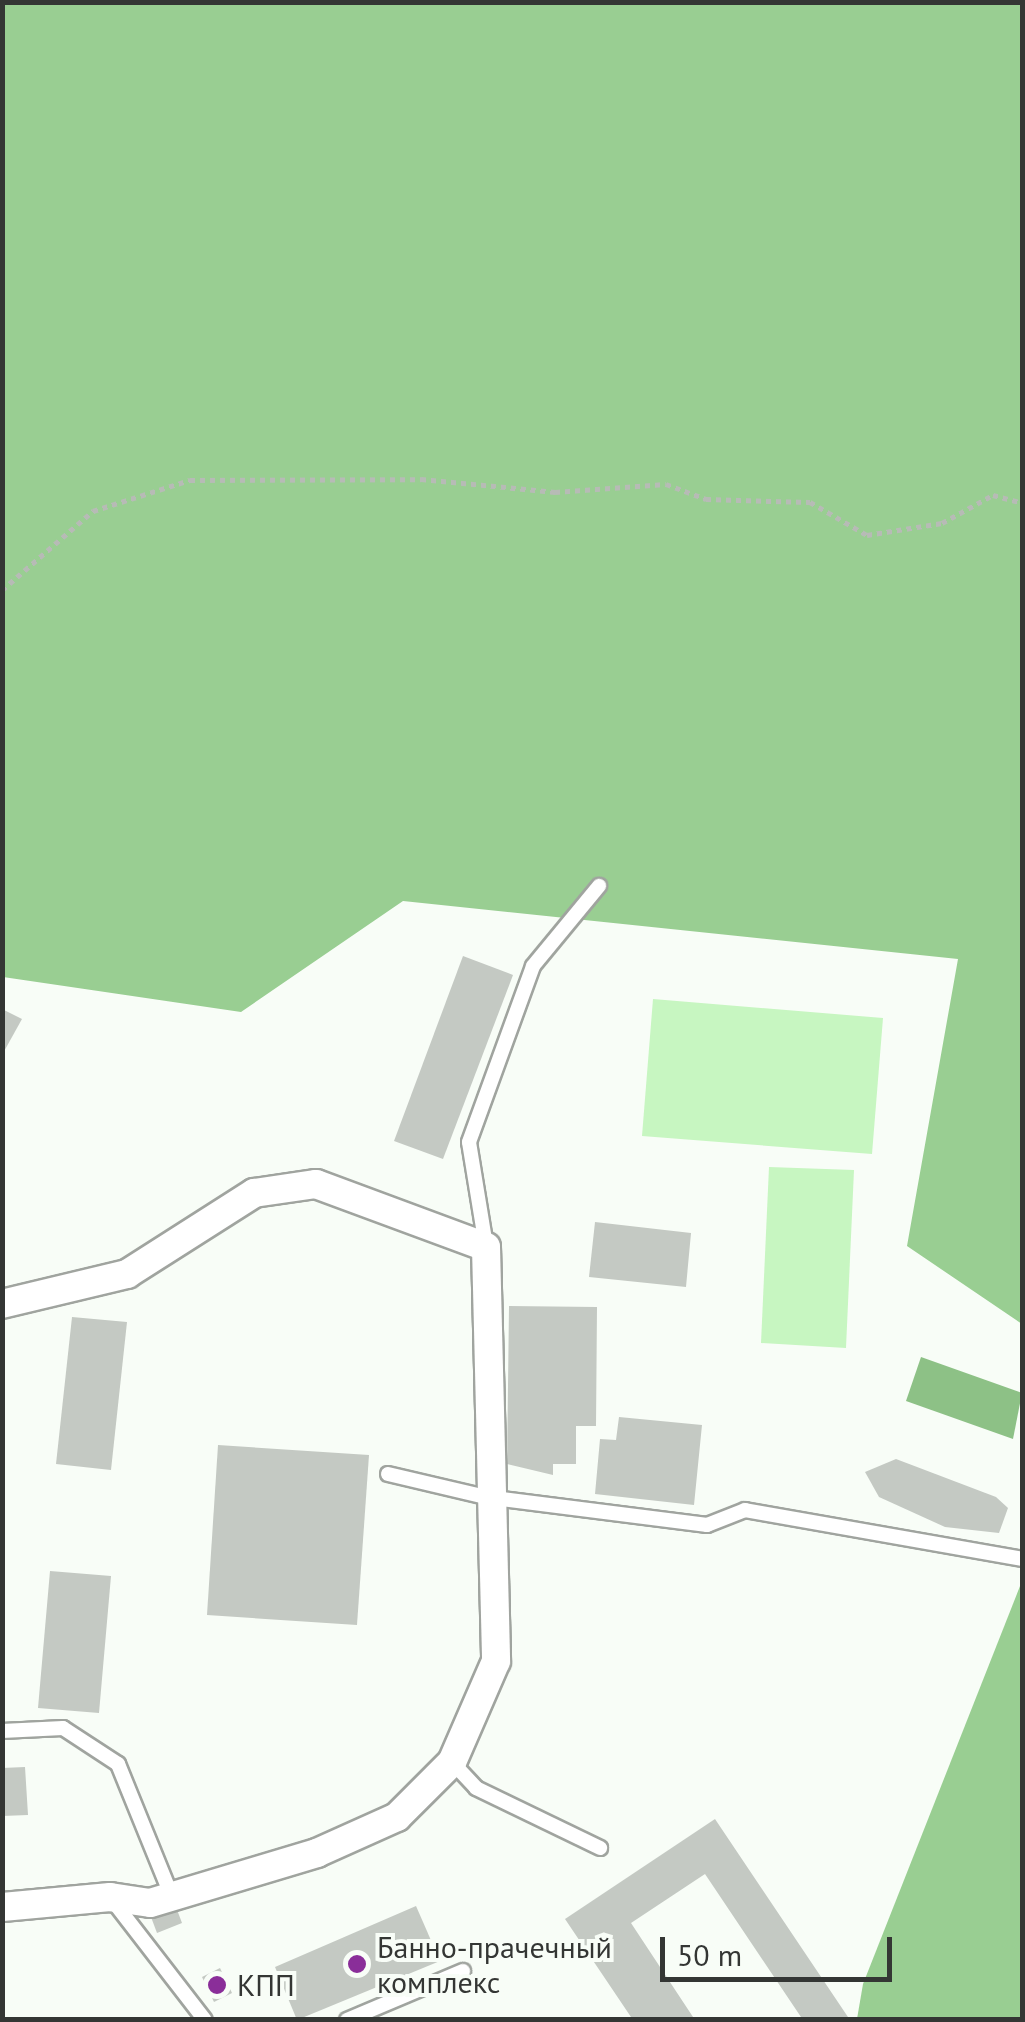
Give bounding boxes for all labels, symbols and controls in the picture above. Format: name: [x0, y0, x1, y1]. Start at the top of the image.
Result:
scale bar: [665, 1917, 898, 1979]
place label: Банно-прачечный комплекс: [377, 1929, 612, 2000]
text: 50 m: [677, 1935, 742, 1974]
marker: Банно-прачечный комплекс: [346, 1953, 368, 1975]
place label: КПП: [237, 1967, 295, 2003]
marker: КПП: [206, 1974, 228, 1996]

